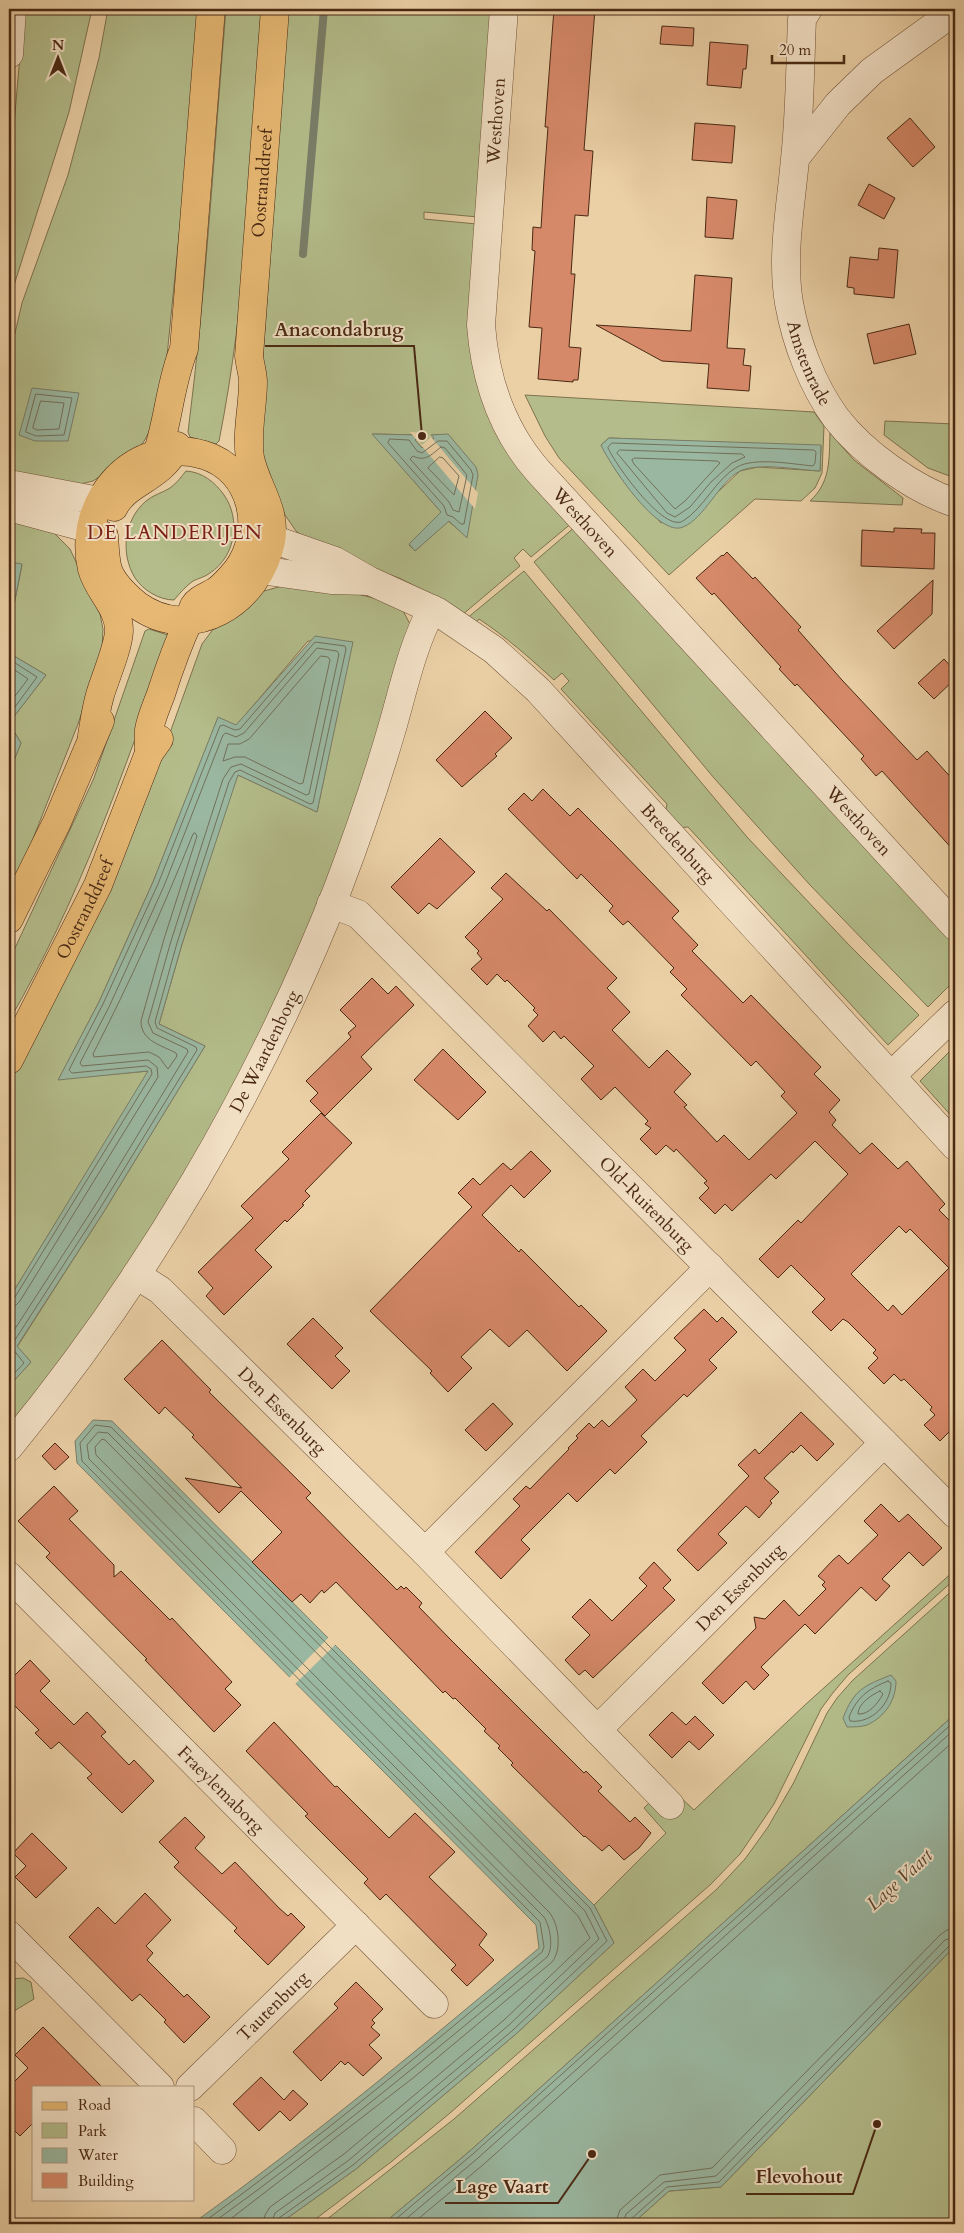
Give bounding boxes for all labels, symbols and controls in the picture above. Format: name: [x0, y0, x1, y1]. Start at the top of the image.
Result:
north arrow: [32, 32, 82, 82]
scale bar: [772, 32, 844, 64]
text: N: [52, 36, 64, 55]
text: 20 m: [779, 40, 811, 60]
street label: Westhoven: [481, 76, 512, 166]
street label: Oostranddreef: [246, 124, 279, 239]
callout: Anacondabrug: [265, 312, 414, 346]
text: Anacondabrug: [275, 317, 404, 343]
street label: Amstenrade: [780, 318, 837, 411]
street label: Westhoven: [545, 481, 624, 564]
district label: DE LANDERIJEN: [87, 519, 263, 546]
street label: Westhoven: [819, 780, 897, 862]
street label: Breedenburg: [635, 798, 721, 889]
street label: Oostranddreef: [50, 852, 121, 964]
street label: De Waardenborg: [224, 986, 306, 1117]
street label: Old-Ruitenburg: [593, 1151, 700, 1258]
street label: Den Essenburg: [232, 1362, 332, 1461]
street label: Den Essenburg: [690, 1537, 791, 1637]
street label: Fraeylemaborg: [172, 1741, 270, 1840]
water label: Lage Vaart: [861, 1843, 939, 1916]
street label: Tautenburg: [232, 1965, 315, 2047]
legend: [32, 2086, 195, 2200]
text: Road: [78, 2095, 111, 2115]
text: Park: [78, 2121, 107, 2141]
text: Water: [77, 2145, 119, 2165]
callout: Flevohout: [746, 2160, 853, 2194]
text: Flevohout: [755, 2164, 843, 2190]
callout: Lage Vaart: [445, 2169, 558, 2203]
text: Building: [78, 2171, 134, 2191]
text: Lage Vaart: [455, 2174, 549, 2200]

